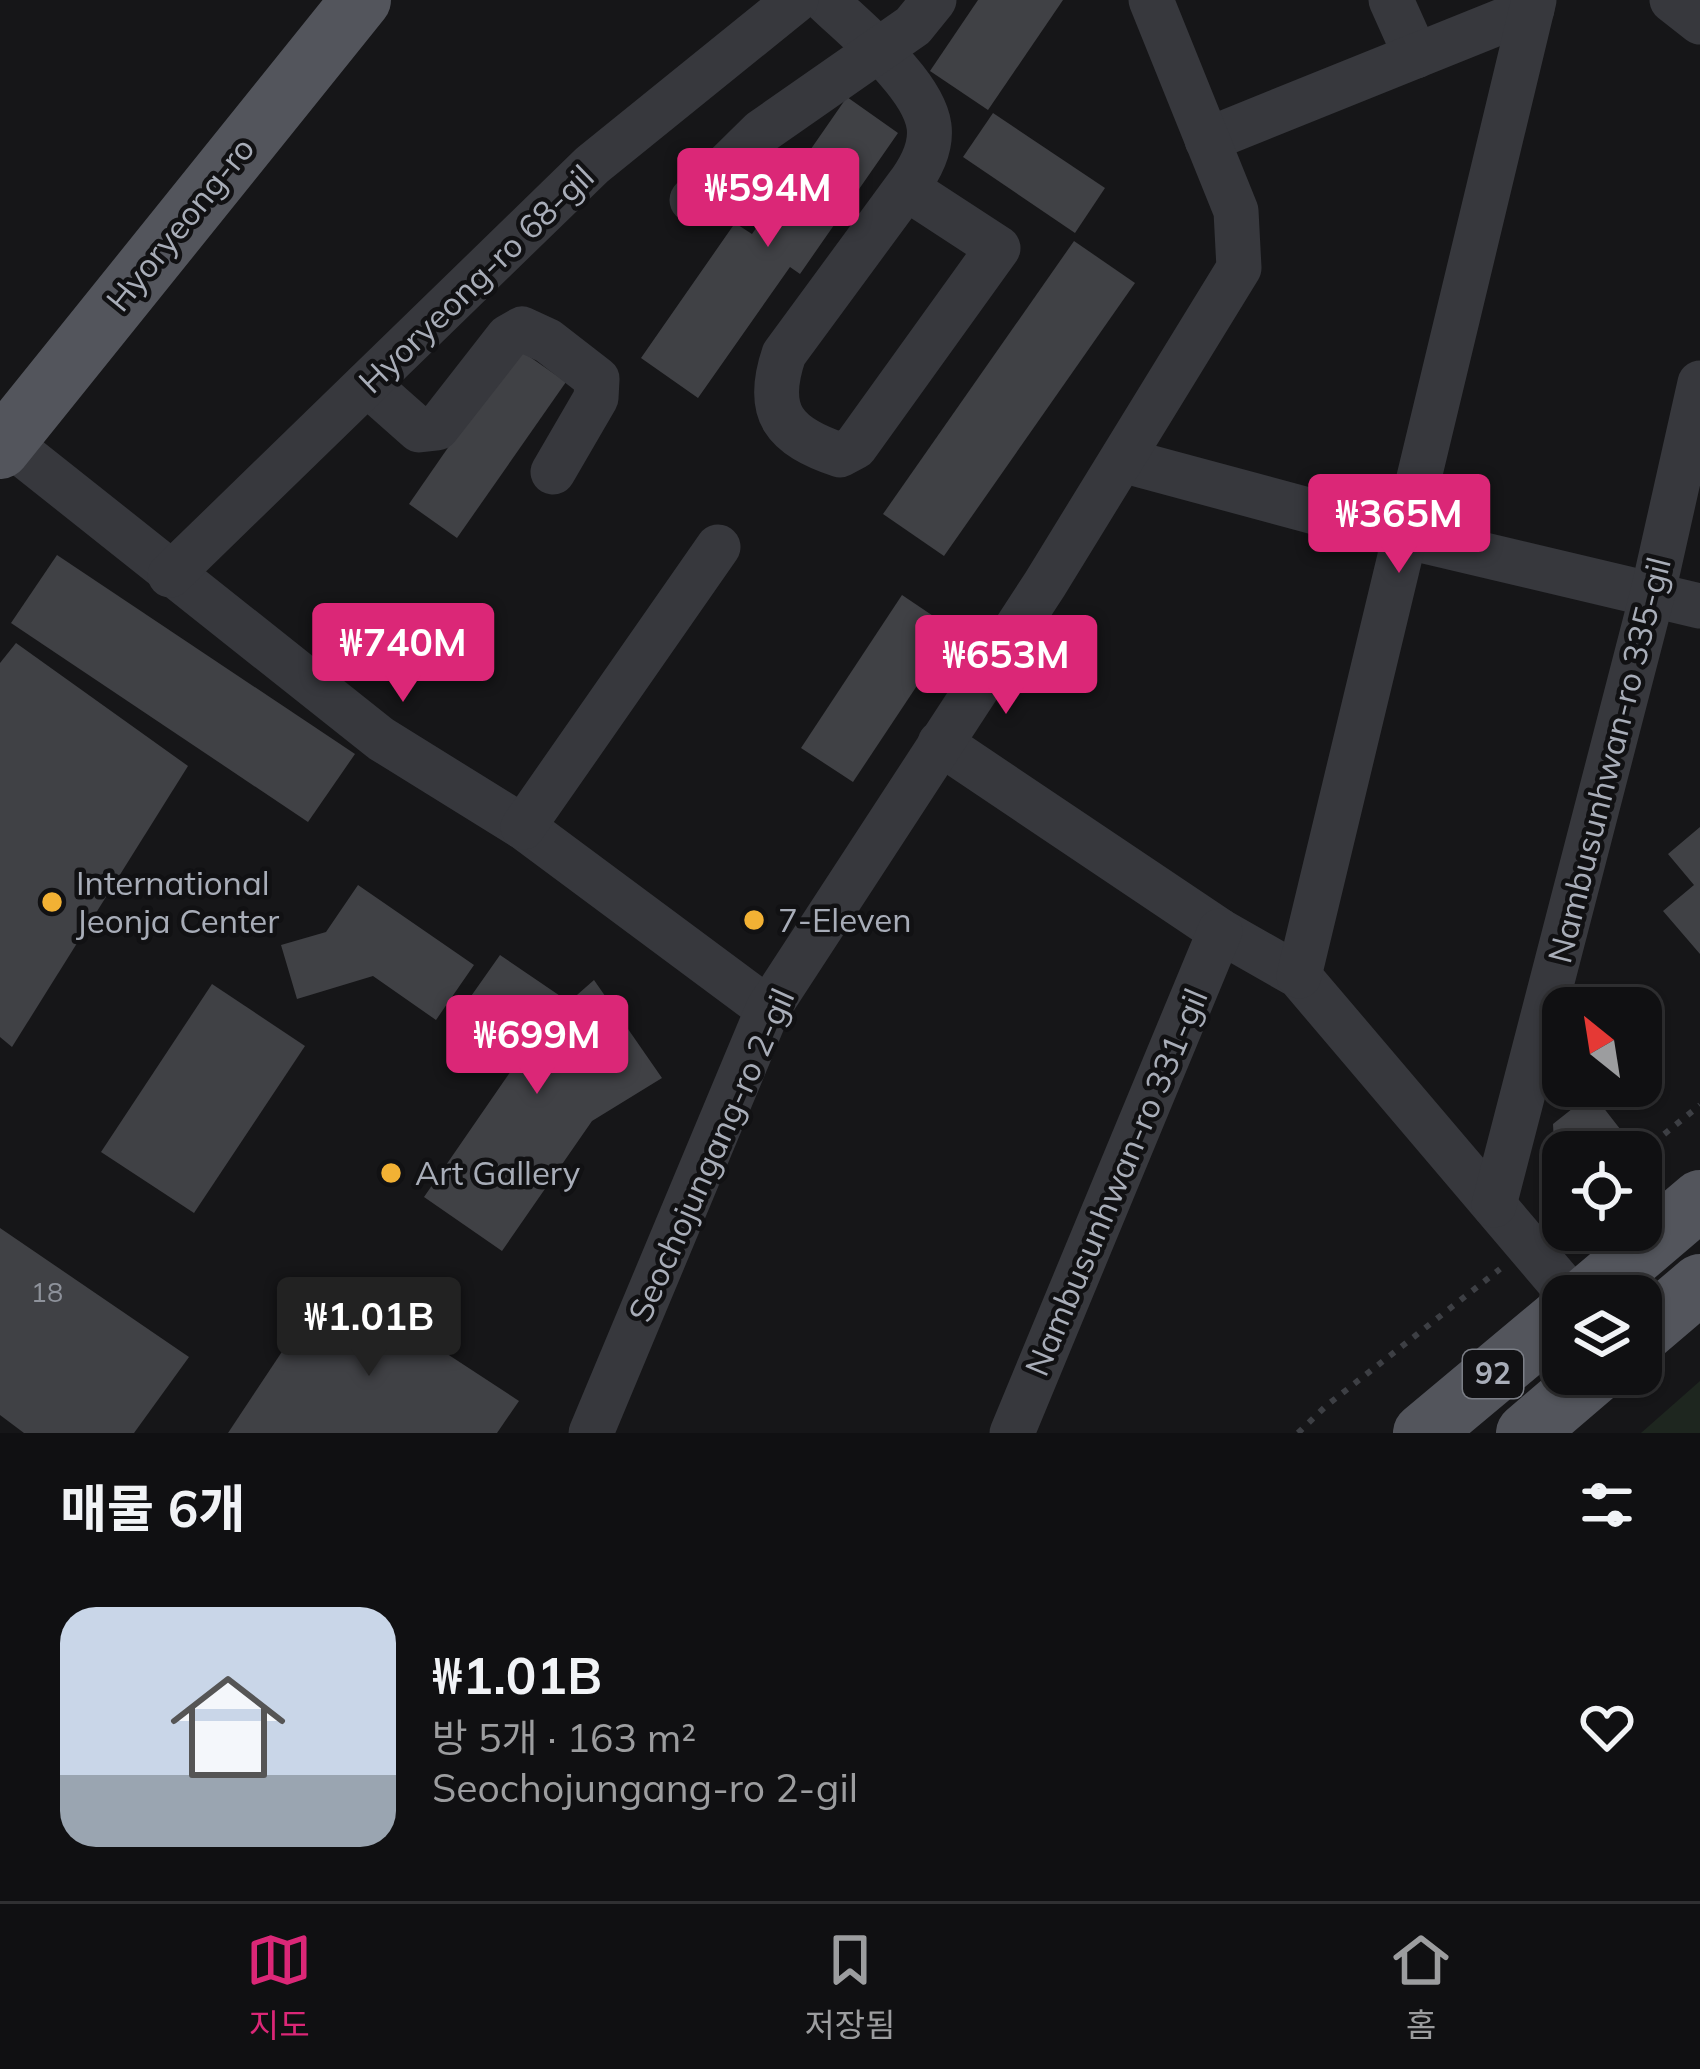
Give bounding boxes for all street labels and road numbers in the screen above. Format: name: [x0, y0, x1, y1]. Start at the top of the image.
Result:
street label: Hyoryeong-ro: [97, 128, 262, 319]
street label: Hyoryeong-ro 68-gil: [350, 156, 602, 401]
street label: Nambusunhwan-ro 335-gil: [1538, 553, 1679, 967]
street label: Seochojungang-ro 2-gil: [619, 982, 803, 1328]
street label: Nambusunhwan-ro 331-gil: [1015, 982, 1216, 1382]
road number: 92: [1463, 1350, 1523, 1398]

